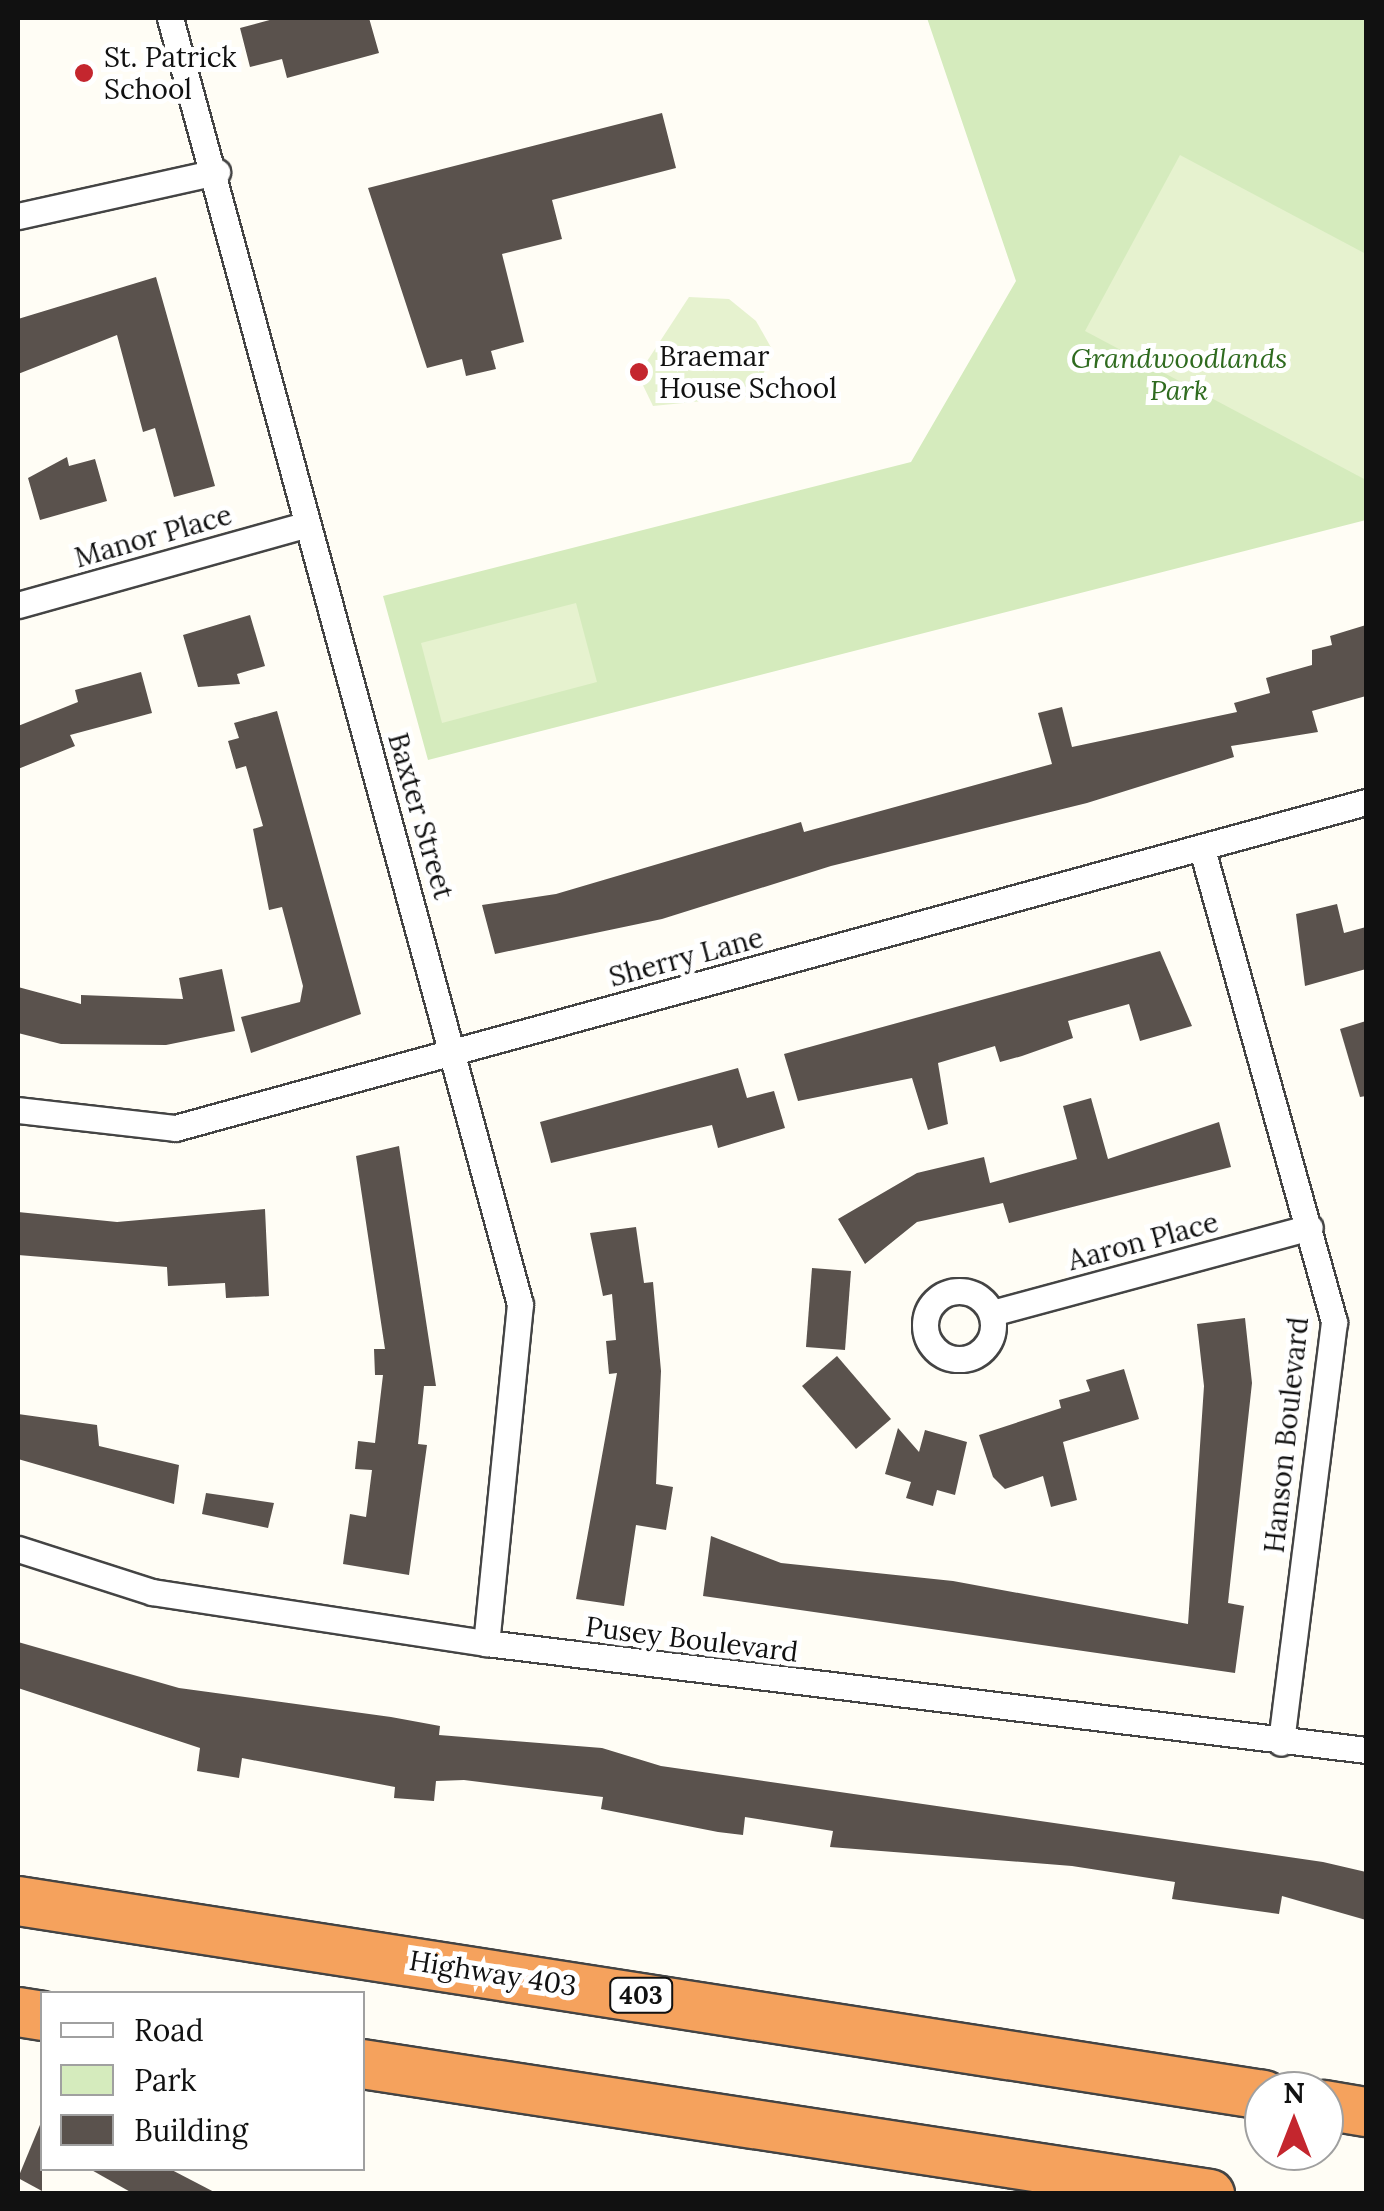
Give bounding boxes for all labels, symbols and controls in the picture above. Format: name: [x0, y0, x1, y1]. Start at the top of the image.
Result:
place label: St. Patrick School: [104, 40, 237, 106]
marker: St. Patrick School: [73, 62, 95, 84]
place label: Braemar House School: [659, 339, 837, 405]
park label: Grandwoodlands Park: [1071, 341, 1287, 407]
marker: Braemar House School: [628, 361, 650, 383]
street label: Manor Place: [71, 498, 235, 574]
street label: Baxter Street: [381, 729, 461, 903]
street label: Sherry Lane: [605, 920, 767, 994]
street label: Aaron Place: [1064, 1205, 1222, 1277]
street label: Hanson Boulevard: [1257, 1315, 1315, 1555]
street label: Pusey Boulevard: [584, 1609, 800, 1669]
street label: Highway 403: [407, 1943, 579, 2003]
road number: 403: [608, 1975, 674, 2015]
legend: [40, 1991, 365, 2171]
text: Road: [134, 2011, 204, 2049]
text: Park: [134, 2061, 196, 2099]
north arrow: [1244, 2071, 1344, 2171]
text: N: [1283, 2075, 1305, 2111]
text: Building: [134, 2111, 248, 2149]

